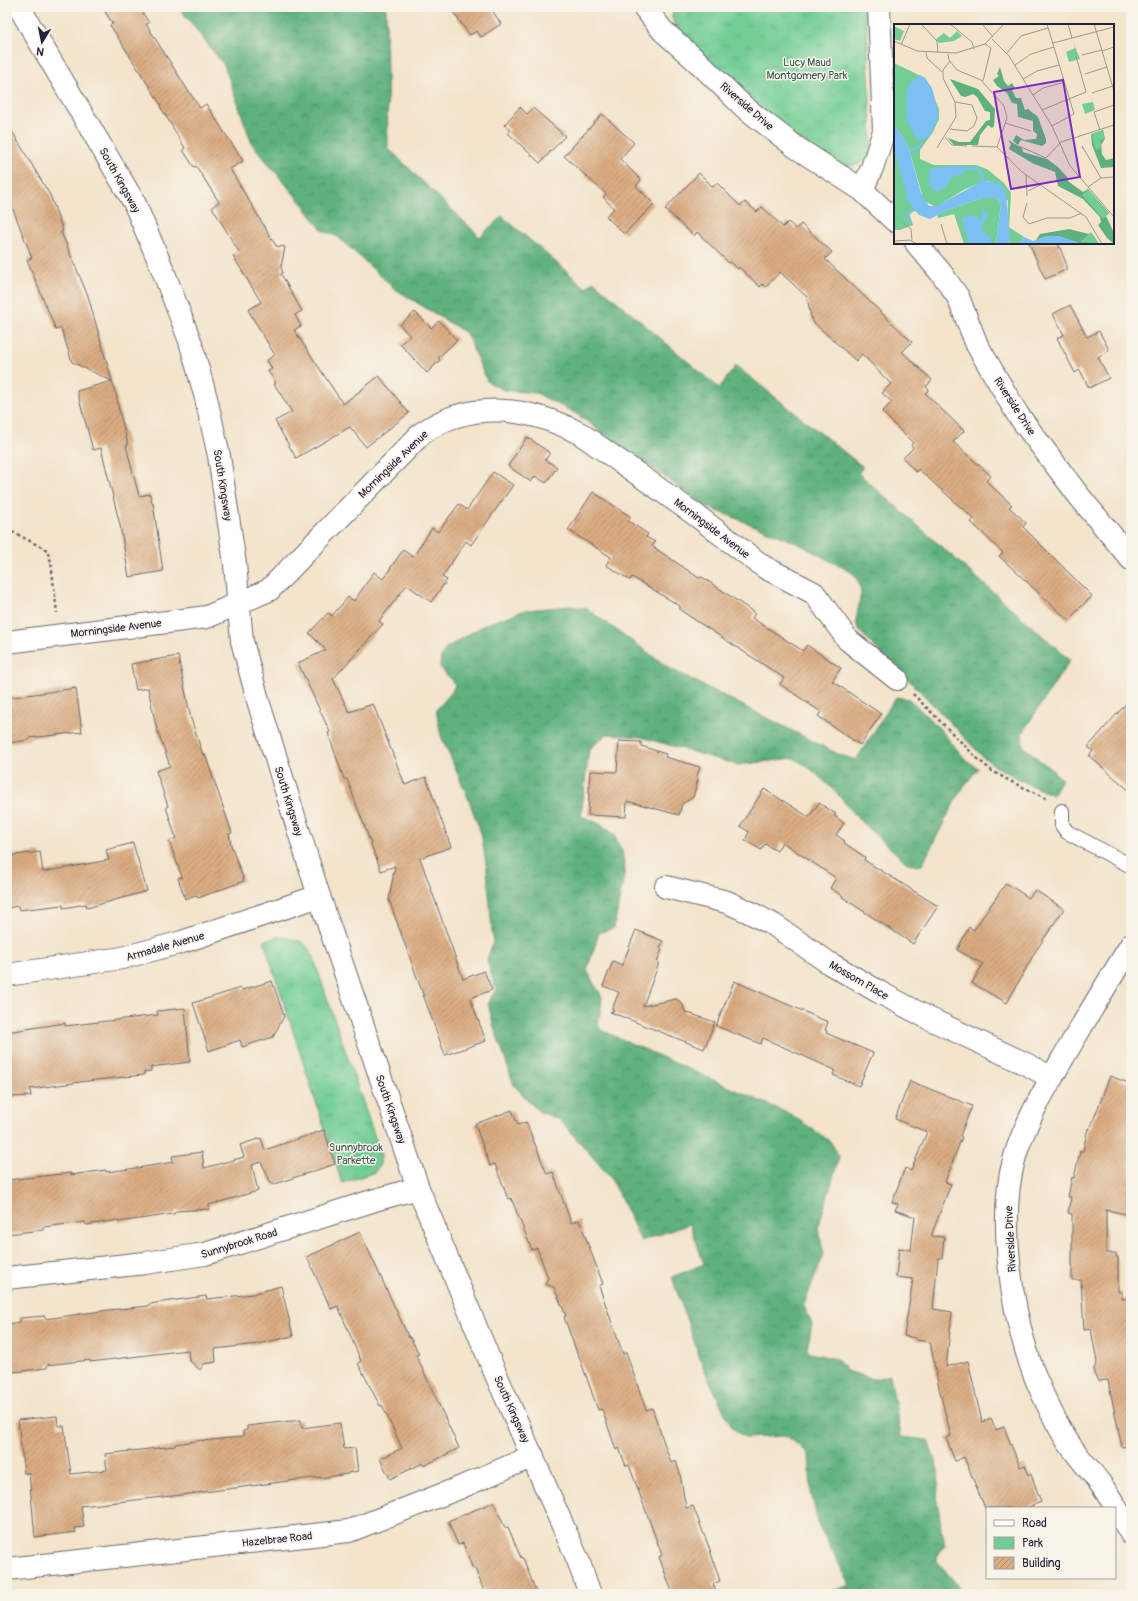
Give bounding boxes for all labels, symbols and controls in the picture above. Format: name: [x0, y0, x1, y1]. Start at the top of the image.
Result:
north arrow: [22, 22, 62, 62]
inset map: [894, 24, 1114, 244]
text: N: [35, 44, 45, 58]
park label: Lucy Maud Montgomery Park: [767, 56, 848, 82]
street label: Riverside Drive: [717, 80, 777, 134]
street label: South Kingsway: [96, 146, 143, 215]
street label: Riverside Drive: [991, 375, 1038, 438]
street label: Morningside Avenue: [356, 427, 431, 501]
street label: South Kingsway: [210, 448, 235, 522]
street label: Morningside Avenue: [671, 496, 753, 561]
street label: Morningside Avenue: [70, 616, 163, 641]
street label: South Kingsway: [272, 765, 305, 838]
street label: Armadale Avenue: [125, 929, 206, 964]
street label: Mossom Place: [827, 958, 891, 1003]
street label: South Kingsway: [373, 1073, 409, 1146]
park label: Sunnybrook Parkette: [329, 1141, 384, 1167]
street label: Riverside Drive: [1002, 1205, 1019, 1273]
street label: Sunnybrook Road: [199, 1226, 279, 1261]
street label: South Kingsway: [491, 1374, 532, 1445]
legend: [986, 1507, 1116, 1579]
text: Road: [1022, 1516, 1047, 1531]
street label: Hazelbrae Road: [241, 1529, 313, 1550]
text: Park: [1022, 1536, 1043, 1551]
text: Building: [1022, 1556, 1061, 1571]

